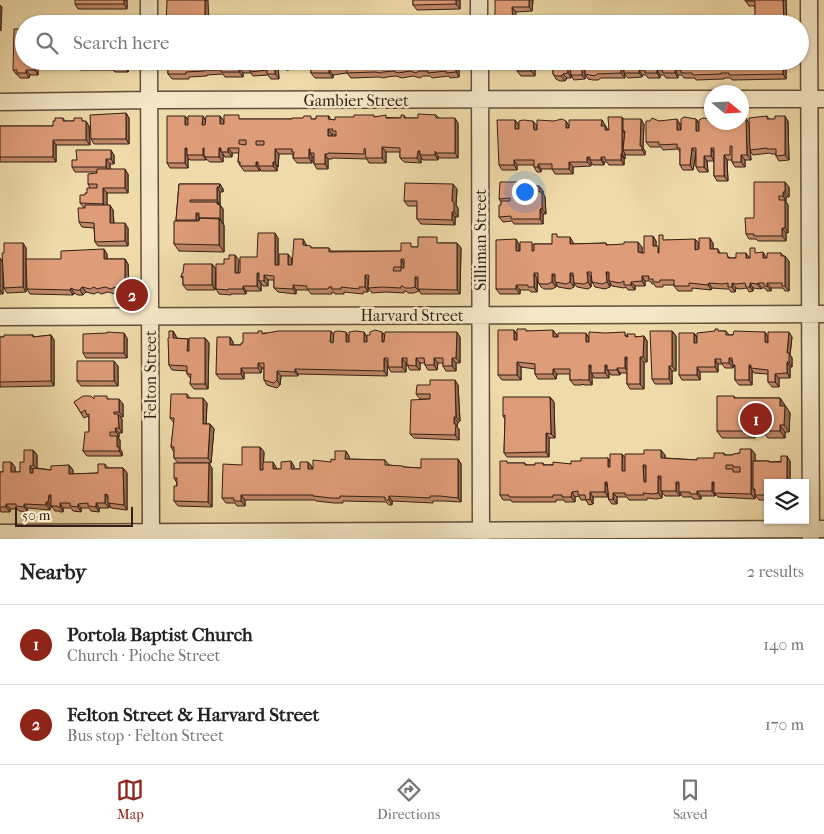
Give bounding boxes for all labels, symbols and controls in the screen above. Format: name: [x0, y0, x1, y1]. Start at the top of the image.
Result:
search box: [15, 15, 809, 70]
icon: search: [33, 29, 61, 57]
text: Search here: [73, 32, 169, 54]
north arrow: [704, 85, 749, 130]
street label: Gambier Street: [303, 91, 409, 110]
your location: [512, 179, 538, 205]
street label: Silliman Street: [471, 189, 490, 291]
pin: 2: [116, 276, 148, 314]
street label: Harvard Street: [360, 306, 464, 325]
street label: Felton Street: [141, 330, 160, 420]
pin: 1: [740, 400, 772, 438]
map controls: [764, 479, 809, 524]
button: layers: [764, 479, 809, 524]
scale bar: [15, 504, 132, 527]
text: 50 m: [22, 507, 50, 524]
text: Nearby: [20, 560, 86, 584]
text: 2 results: [747, 562, 804, 581]
text: Portola Baptist Church: [67, 624, 253, 646]
text: 1: [33, 635, 39, 654]
text: 140 m: [763, 635, 804, 654]
text: Church · Pioche Street: [67, 646, 220, 665]
text: Felton Street & Harvard Street: [67, 704, 319, 726]
text: 2: [32, 715, 40, 734]
text: 170 m: [765, 715, 804, 734]
text: Bus stop · Felton Street: [67, 726, 224, 745]
tab: Map: [116, 776, 144, 823]
tab: Directions: [377, 776, 440, 823]
tab: Saved: [673, 776, 708, 823]

